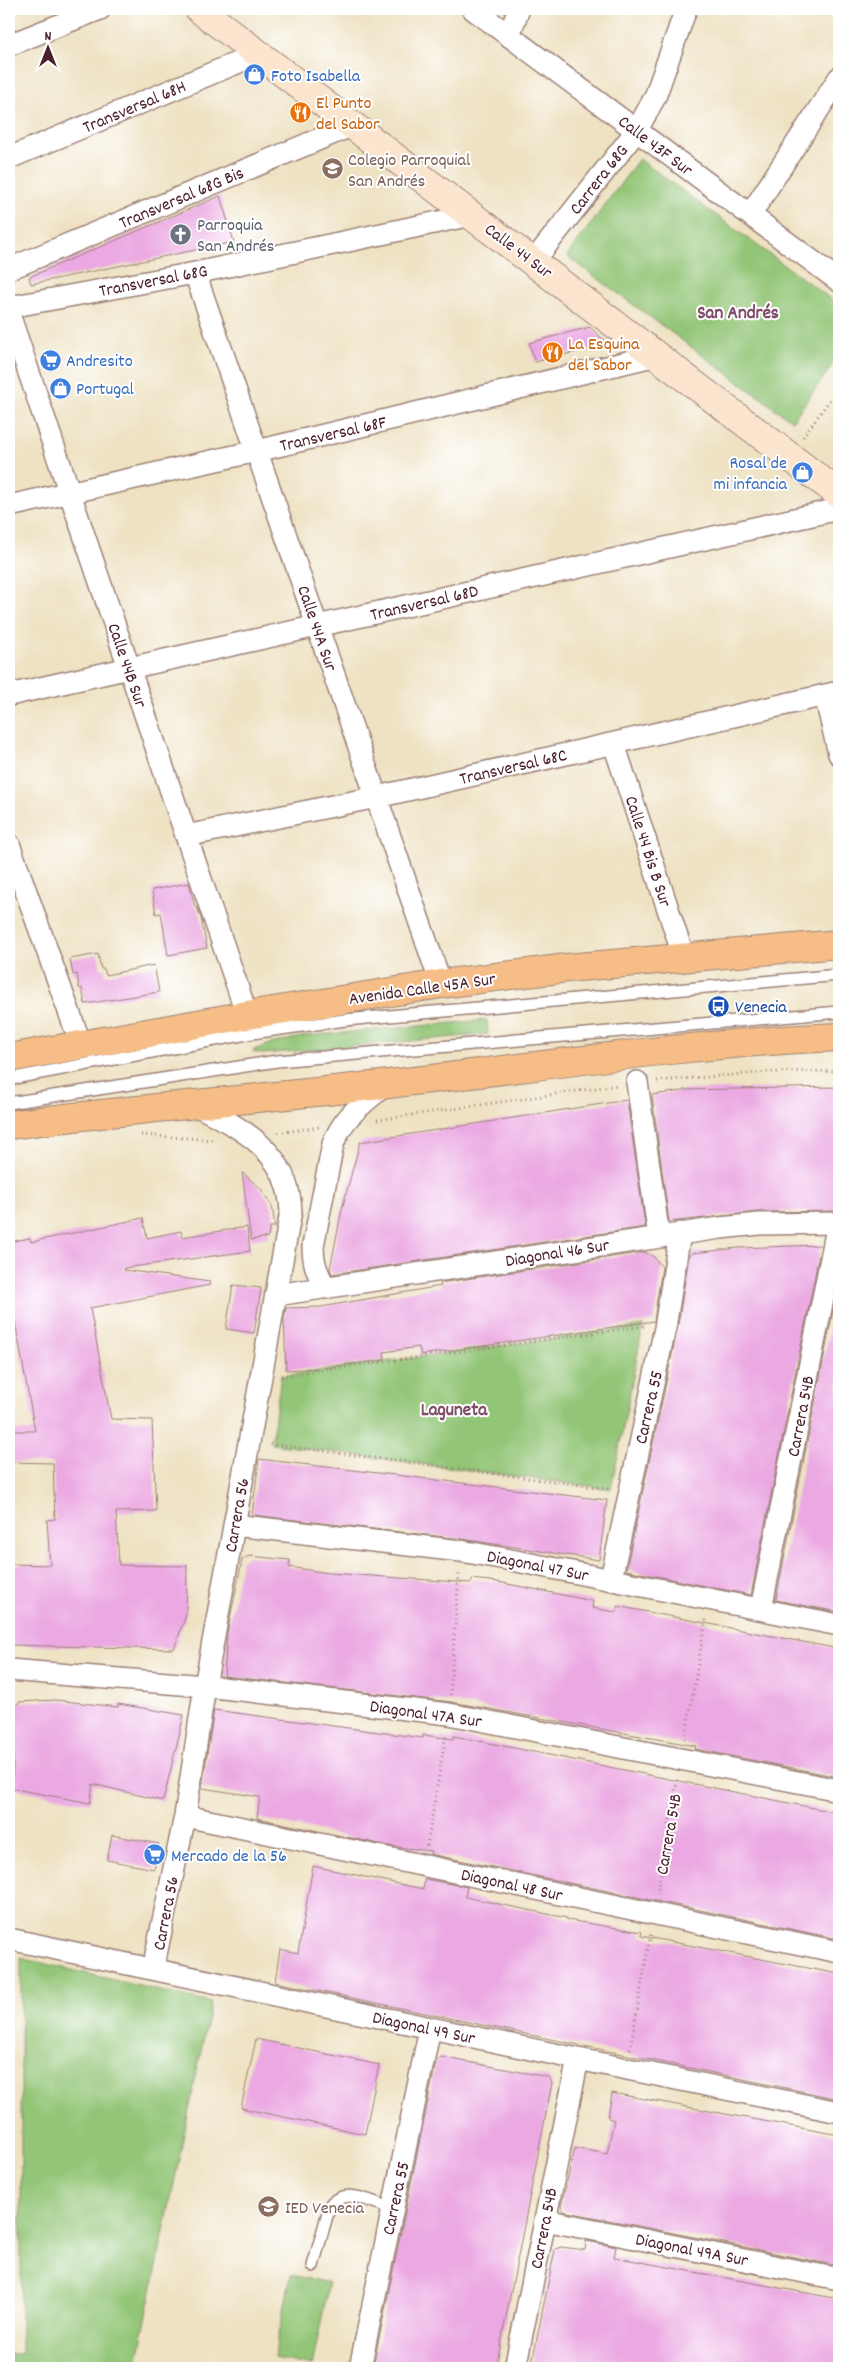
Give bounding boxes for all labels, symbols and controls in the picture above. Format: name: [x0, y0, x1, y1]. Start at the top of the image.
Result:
north arrow: [22, 22, 72, 72]
text: N: [45, 27, 52, 47]
shop icon: Foto Isabella: [243, 63, 267, 87]
place label: Foto Isabella: [271, 65, 361, 90]
street label: Transversal 68H: [79, 75, 190, 141]
place label: El Punto del Sabor: [316, 92, 380, 138]
restaurant icon: El Punto del Sabor: [288, 100, 312, 124]
street label: Calle 43F Sur: [612, 111, 697, 184]
street label: Carrera 68G: [565, 140, 635, 221]
place label: Colegio Parroquial San Andrés: [348, 149, 471, 195]
school or university icon: Colegio Parroquial San Andrés: [320, 157, 344, 181]
street label: Transversal 68G Bis: [116, 162, 248, 237]
place label: Parroquia San Andrés: [197, 214, 274, 260]
street label: Calle 44 Sur: [478, 218, 557, 286]
church icon: Parroquia San Andrés: [169, 222, 193, 246]
street label: Transversal 68G: [97, 260, 210, 305]
district label: San Andrés: [697, 301, 779, 328]
place label: La Esquina del Sabor: [568, 333, 640, 379]
restaurant icon: La Esquina del Sabor: [540, 341, 564, 365]
supermarket icon: Andresito: [38, 348, 62, 372]
place label: Andresito: [66, 350, 133, 375]
shop icon: Portugal: [48, 376, 72, 400]
place label: Portugal: [76, 378, 135, 403]
street label: Transversal 68F: [278, 411, 389, 460]
place label: Rosal de mi infancia: [714, 452, 788, 498]
shop icon: Rosal de mi infancia: [791, 460, 815, 484]
street label: Transversal 68D: [368, 580, 481, 629]
street label: Calle 44A Sur: [289, 583, 342, 675]
street label: Calle 44B Sur: [100, 620, 152, 712]
street label: Transversal 68C: [457, 744, 570, 793]
street label: Calle 44 Bis B Sur: [617, 793, 676, 911]
street label: Avenida Calle 45A Sur: [347, 968, 498, 1013]
bus stop icon: Venecia: [707, 994, 731, 1018]
place label: Venecia: [735, 996, 787, 1021]
street label: Diagonal 46 Sur: [504, 1234, 611, 1275]
street label: Carrera 55: [630, 1368, 671, 1447]
street label: Carrera 54B: [782, 1374, 823, 1459]
district label: Laguneta: [421, 1398, 488, 1425]
street label: Carrera 56: [220, 1476, 257, 1555]
street label: Diagonal 47 Sur: [485, 1545, 591, 1590]
street label: Diagonal 47A Sur: [368, 1695, 484, 1736]
street label: Carrera 54B: [651, 1792, 690, 1877]
supermarket icon: Mercado de la 56: [143, 1843, 167, 1867]
place label: Mercado de la 56: [171, 1845, 287, 1870]
street label: Diagonal 48 Sur: [458, 1863, 565, 1909]
street label: Carrera 56: [148, 1874, 187, 1953]
street label: Diagonal 49 Sur: [370, 2006, 477, 2053]
street label: Carrera 55: [377, 2159, 417, 2238]
street label: Carrera 54B: [525, 2186, 566, 2271]
school or university icon: IED Venecia: [257, 2195, 281, 2219]
place label: IED Venecia: [285, 2197, 365, 2222]
street label: Diagonal 49A Sur: [633, 2228, 750, 2275]

